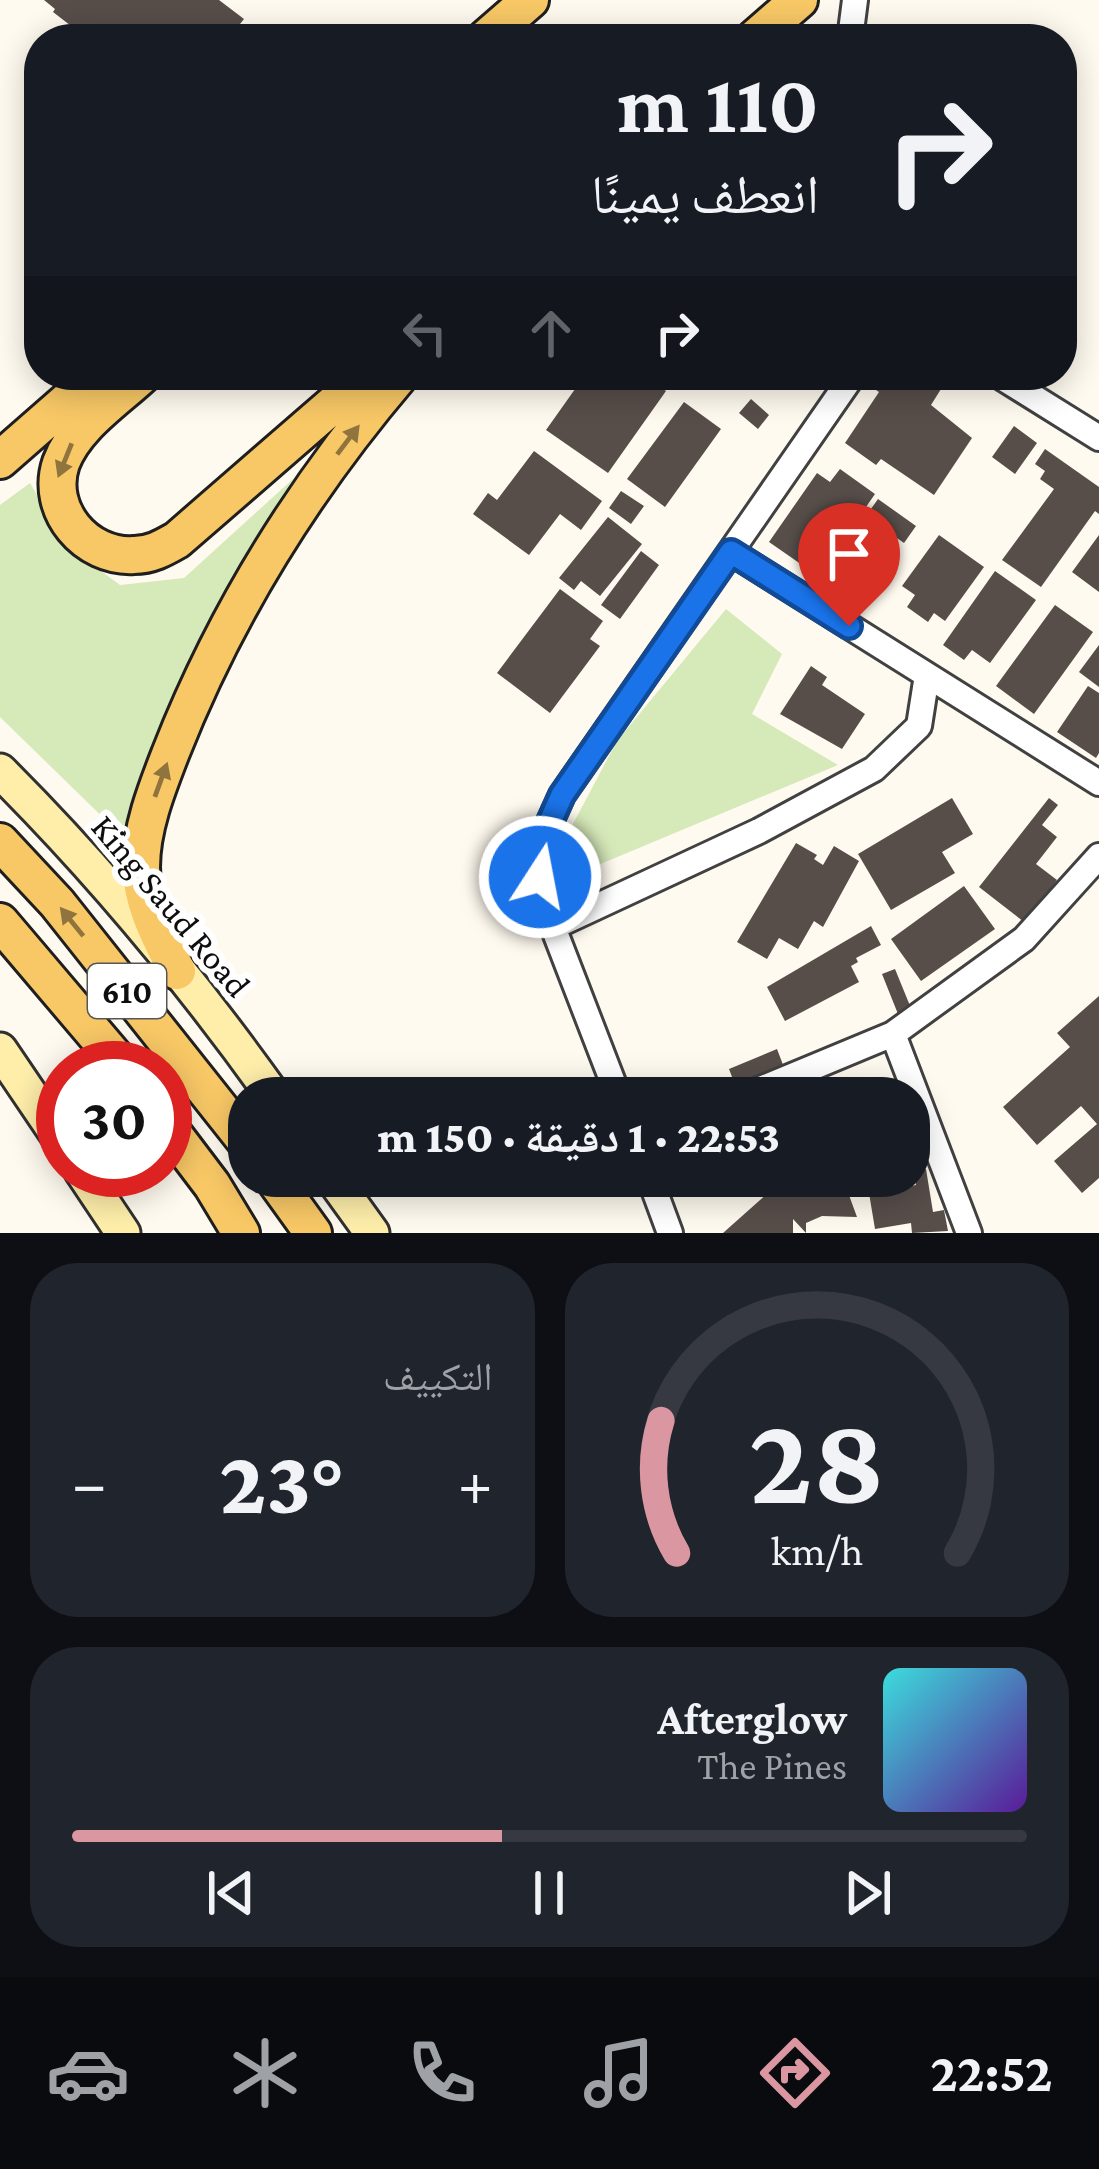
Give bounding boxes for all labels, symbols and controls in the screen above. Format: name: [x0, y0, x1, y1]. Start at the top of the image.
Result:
text: 110 m: [618, 57, 819, 150]
icon: right: [861, 72, 1017, 228]
text: انعطف يمينًا: [591, 165, 819, 225]
icon: left: [392, 300, 458, 366]
icon: ahead: [518, 300, 584, 366]
icon: right: [644, 300, 710, 366]
one-way arrow: [335, 424, 359, 455]
one-way arrow: [55, 443, 74, 479]
pin: [798, 503, 900, 626]
icon: arrive: [816, 521, 882, 587]
one-way arrow: [153, 762, 171, 798]
street label: King Saud Road: [83, 807, 259, 1005]
position arrow: [477, 814, 603, 940]
one-way arrow: [60, 906, 85, 937]
road number: 610: [88, 964, 166, 1018]
speed limit sign: 30: [36, 1041, 192, 1197]
text: 22:53 · 1 دقيقة · 150 m: [378, 1112, 780, 1162]
text: التكييف: [383, 1355, 493, 1398]
text: 28: [749, 1390, 885, 1529]
text: 23°: [219, 1432, 345, 1532]
text: −: [72, 1446, 107, 1519]
text: +: [458, 1446, 493, 1519]
text: km/h: [771, 1527, 863, 1574]
text: Afterglow: [657, 1694, 847, 1744]
text: The Pines: [697, 1744, 847, 1787]
icon: previous: [198, 1860, 264, 1926]
icon: pause: [516, 1860, 582, 1926]
icon: next: [835, 1860, 901, 1926]
icon: car: [46, 2031, 130, 2115]
icon: climate: [223, 2031, 307, 2115]
icon: phone: [400, 2031, 484, 2115]
icon: music: [577, 2031, 661, 2115]
icon: directions: [753, 2031, 837, 2115]
text: 22:52: [930, 2043, 1053, 2103]

